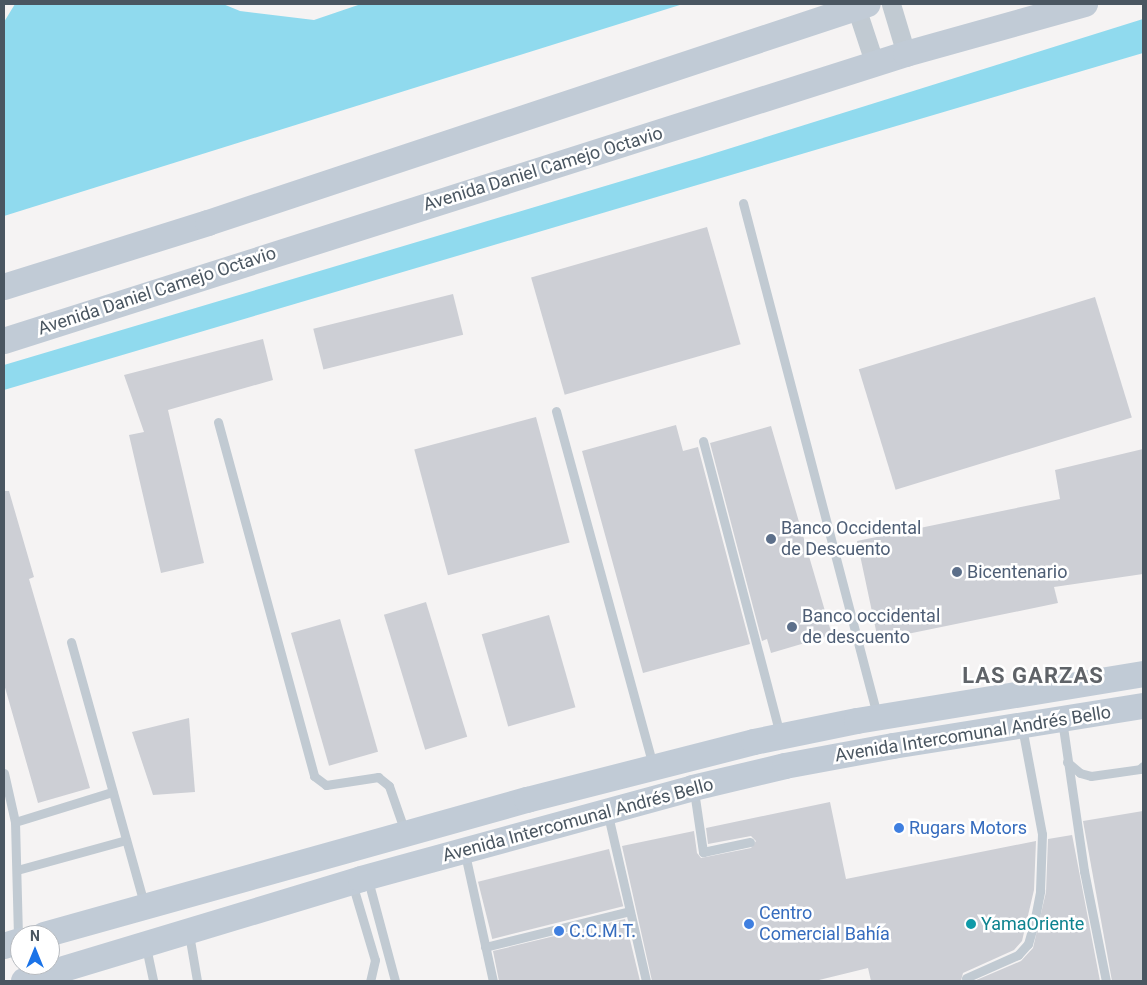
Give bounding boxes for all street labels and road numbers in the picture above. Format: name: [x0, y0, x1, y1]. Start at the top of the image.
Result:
street label: Avenida Daniel Camejo Octavio: [421, 122, 665, 216]
street label: Avenida Daniel Camejo Octavio: [35, 242, 279, 340]
street label: Avenida Intercomunal Andrés Bello: [833, 701, 1113, 767]
street label: Avenida Intercomunal Andrés Bello: [440, 773, 716, 867]

